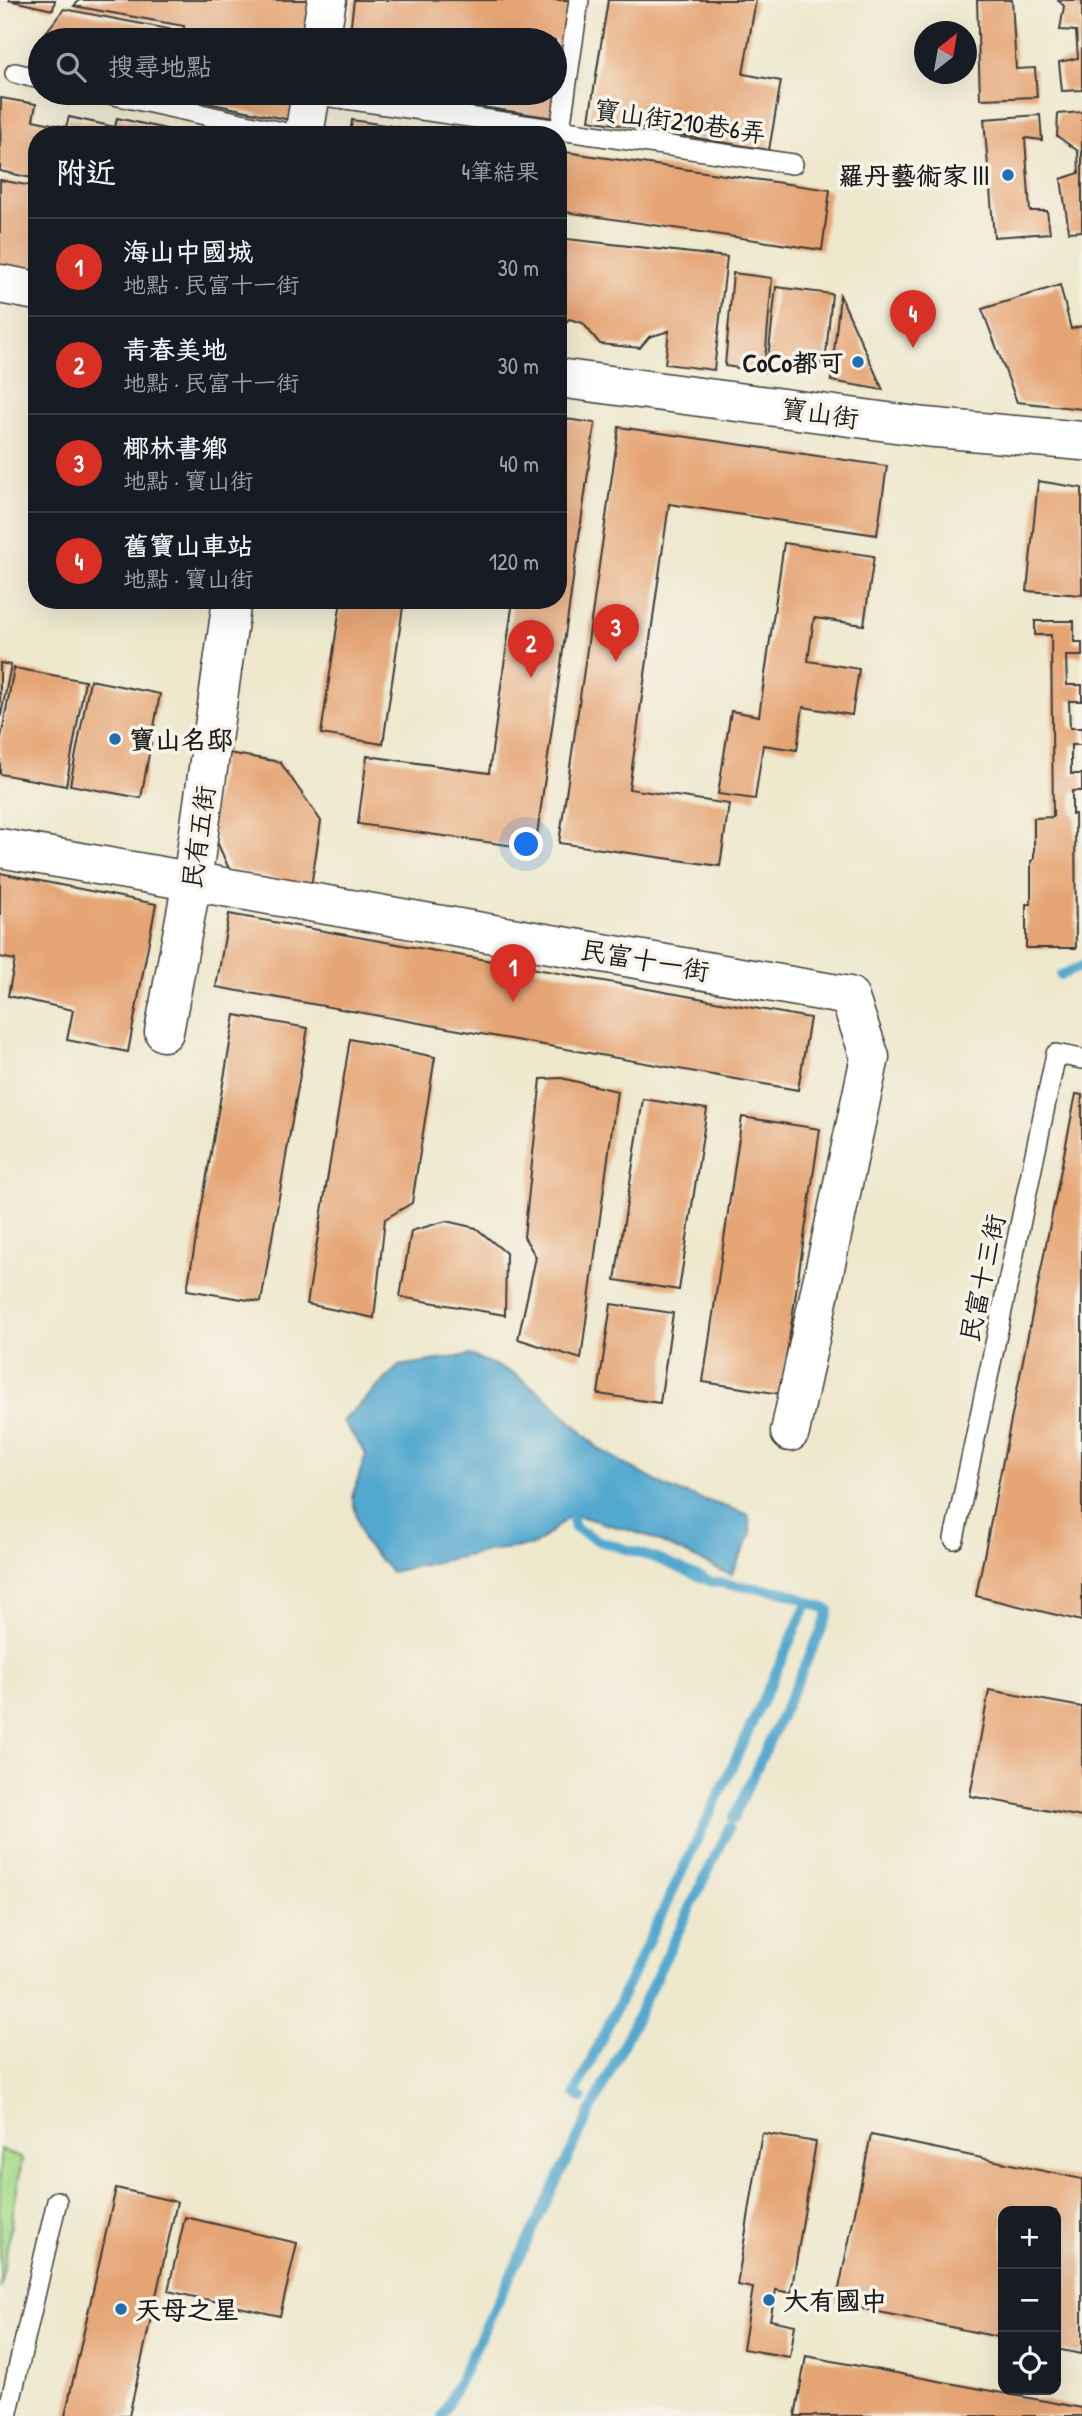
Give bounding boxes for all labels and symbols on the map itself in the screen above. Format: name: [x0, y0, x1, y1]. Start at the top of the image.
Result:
north arrow: [914, 21, 977, 84]
street label: 寶山街210巷6弄: [592, 92, 768, 150]
place label: 羅丹藝術家Ⅲ: [838, 158, 994, 193]
marker: 羅丹藝術家Ⅲ: [1000, 167, 1016, 183]
pin: 4: [890, 290, 936, 348]
place label: CoCo都可: [743, 345, 844, 380]
marker: CoCo都可: [850, 354, 866, 370]
street label: 寶山街: [779, 390, 861, 436]
pin: 3: [593, 604, 639, 662]
pin: 2: [508, 620, 554, 678]
place label: 寶山名邸: [129, 722, 233, 757]
marker: 寶山名邸: [107, 731, 123, 747]
street label: 民有五街: [173, 783, 223, 891]
your location: [509, 827, 543, 861]
street label: 民富十一街: [578, 931, 712, 989]
pin: 1: [490, 944, 536, 1002]
street label: 民富十三街: [951, 1211, 1013, 1345]
place label: 大有國中: [783, 2283, 887, 2318]
place label: 天母之星: [135, 2292, 239, 2327]
marker: 大有國中: [761, 2292, 777, 2308]
marker: 天母之星: [113, 2301, 129, 2317]

